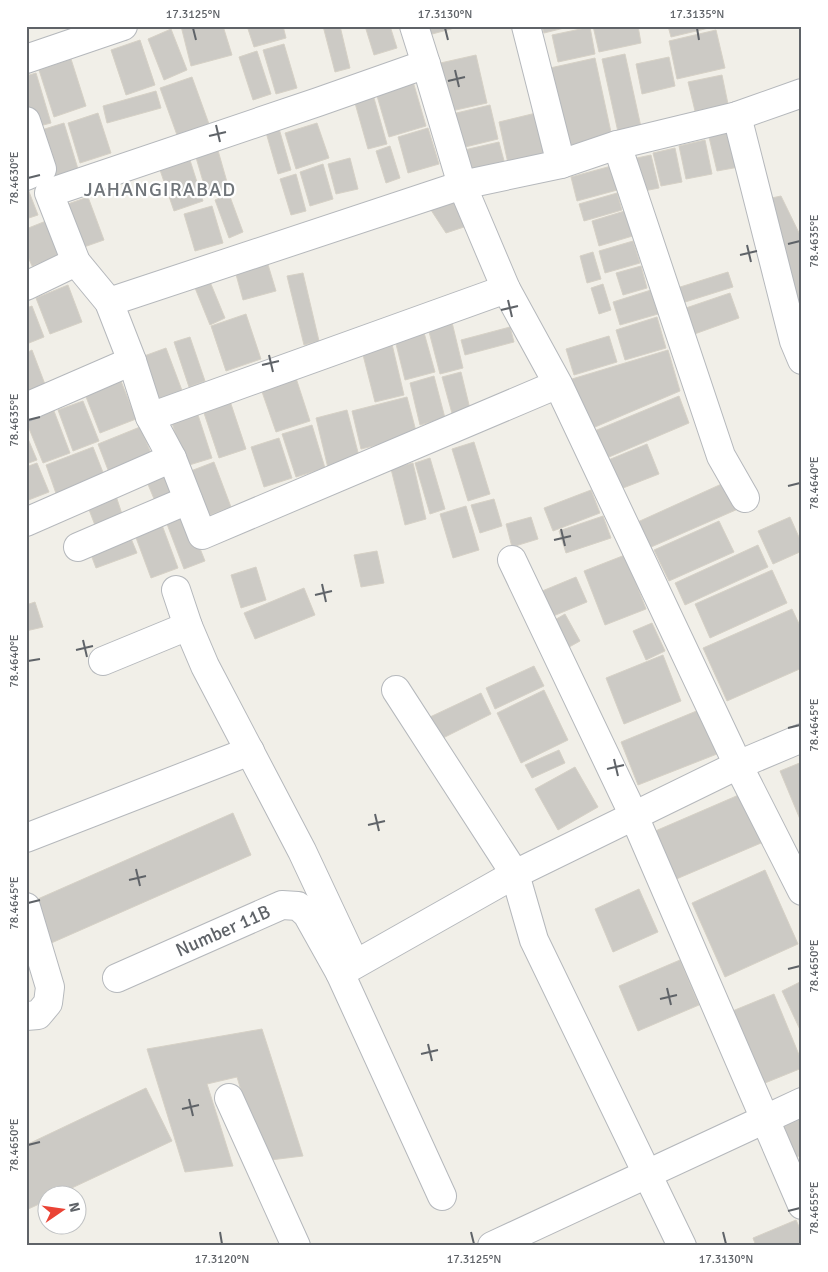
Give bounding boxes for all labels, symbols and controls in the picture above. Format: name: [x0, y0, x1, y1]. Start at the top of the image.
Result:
text: 17.3125°N: [166, 7, 220, 22]
text: 17.3130°N: [418, 7, 472, 22]
text: 17.3135°N: [670, 7, 724, 22]
text: 78.4630°E: [7, 151, 22, 205]
district label: JAHANGIRABAD: [84, 177, 236, 202]
text: 78.4635°E: [807, 214, 822, 268]
text: 78.4635°E: [7, 393, 22, 447]
text: 78.4640°E: [807, 456, 822, 510]
text: 78.4640°E: [7, 634, 22, 688]
text: 78.4645°E: [807, 698, 822, 752]
text: 78.4645°E: [7, 876, 22, 930]
street label: Number 11B: [172, 900, 274, 963]
text: 78.4650°E: [807, 939, 822, 993]
text: 78.4650°E: [7, 1118, 22, 1172]
text: 78.4655°E: [807, 1181, 822, 1235]
north arrow: [38, 1184, 88, 1234]
text: N: [65, 1201, 84, 1214]
text: 17.3120°N: [195, 1252, 249, 1267]
text: 17.3125°N: [447, 1252, 501, 1267]
text: 17.3130°N: [699, 1252, 753, 1267]

